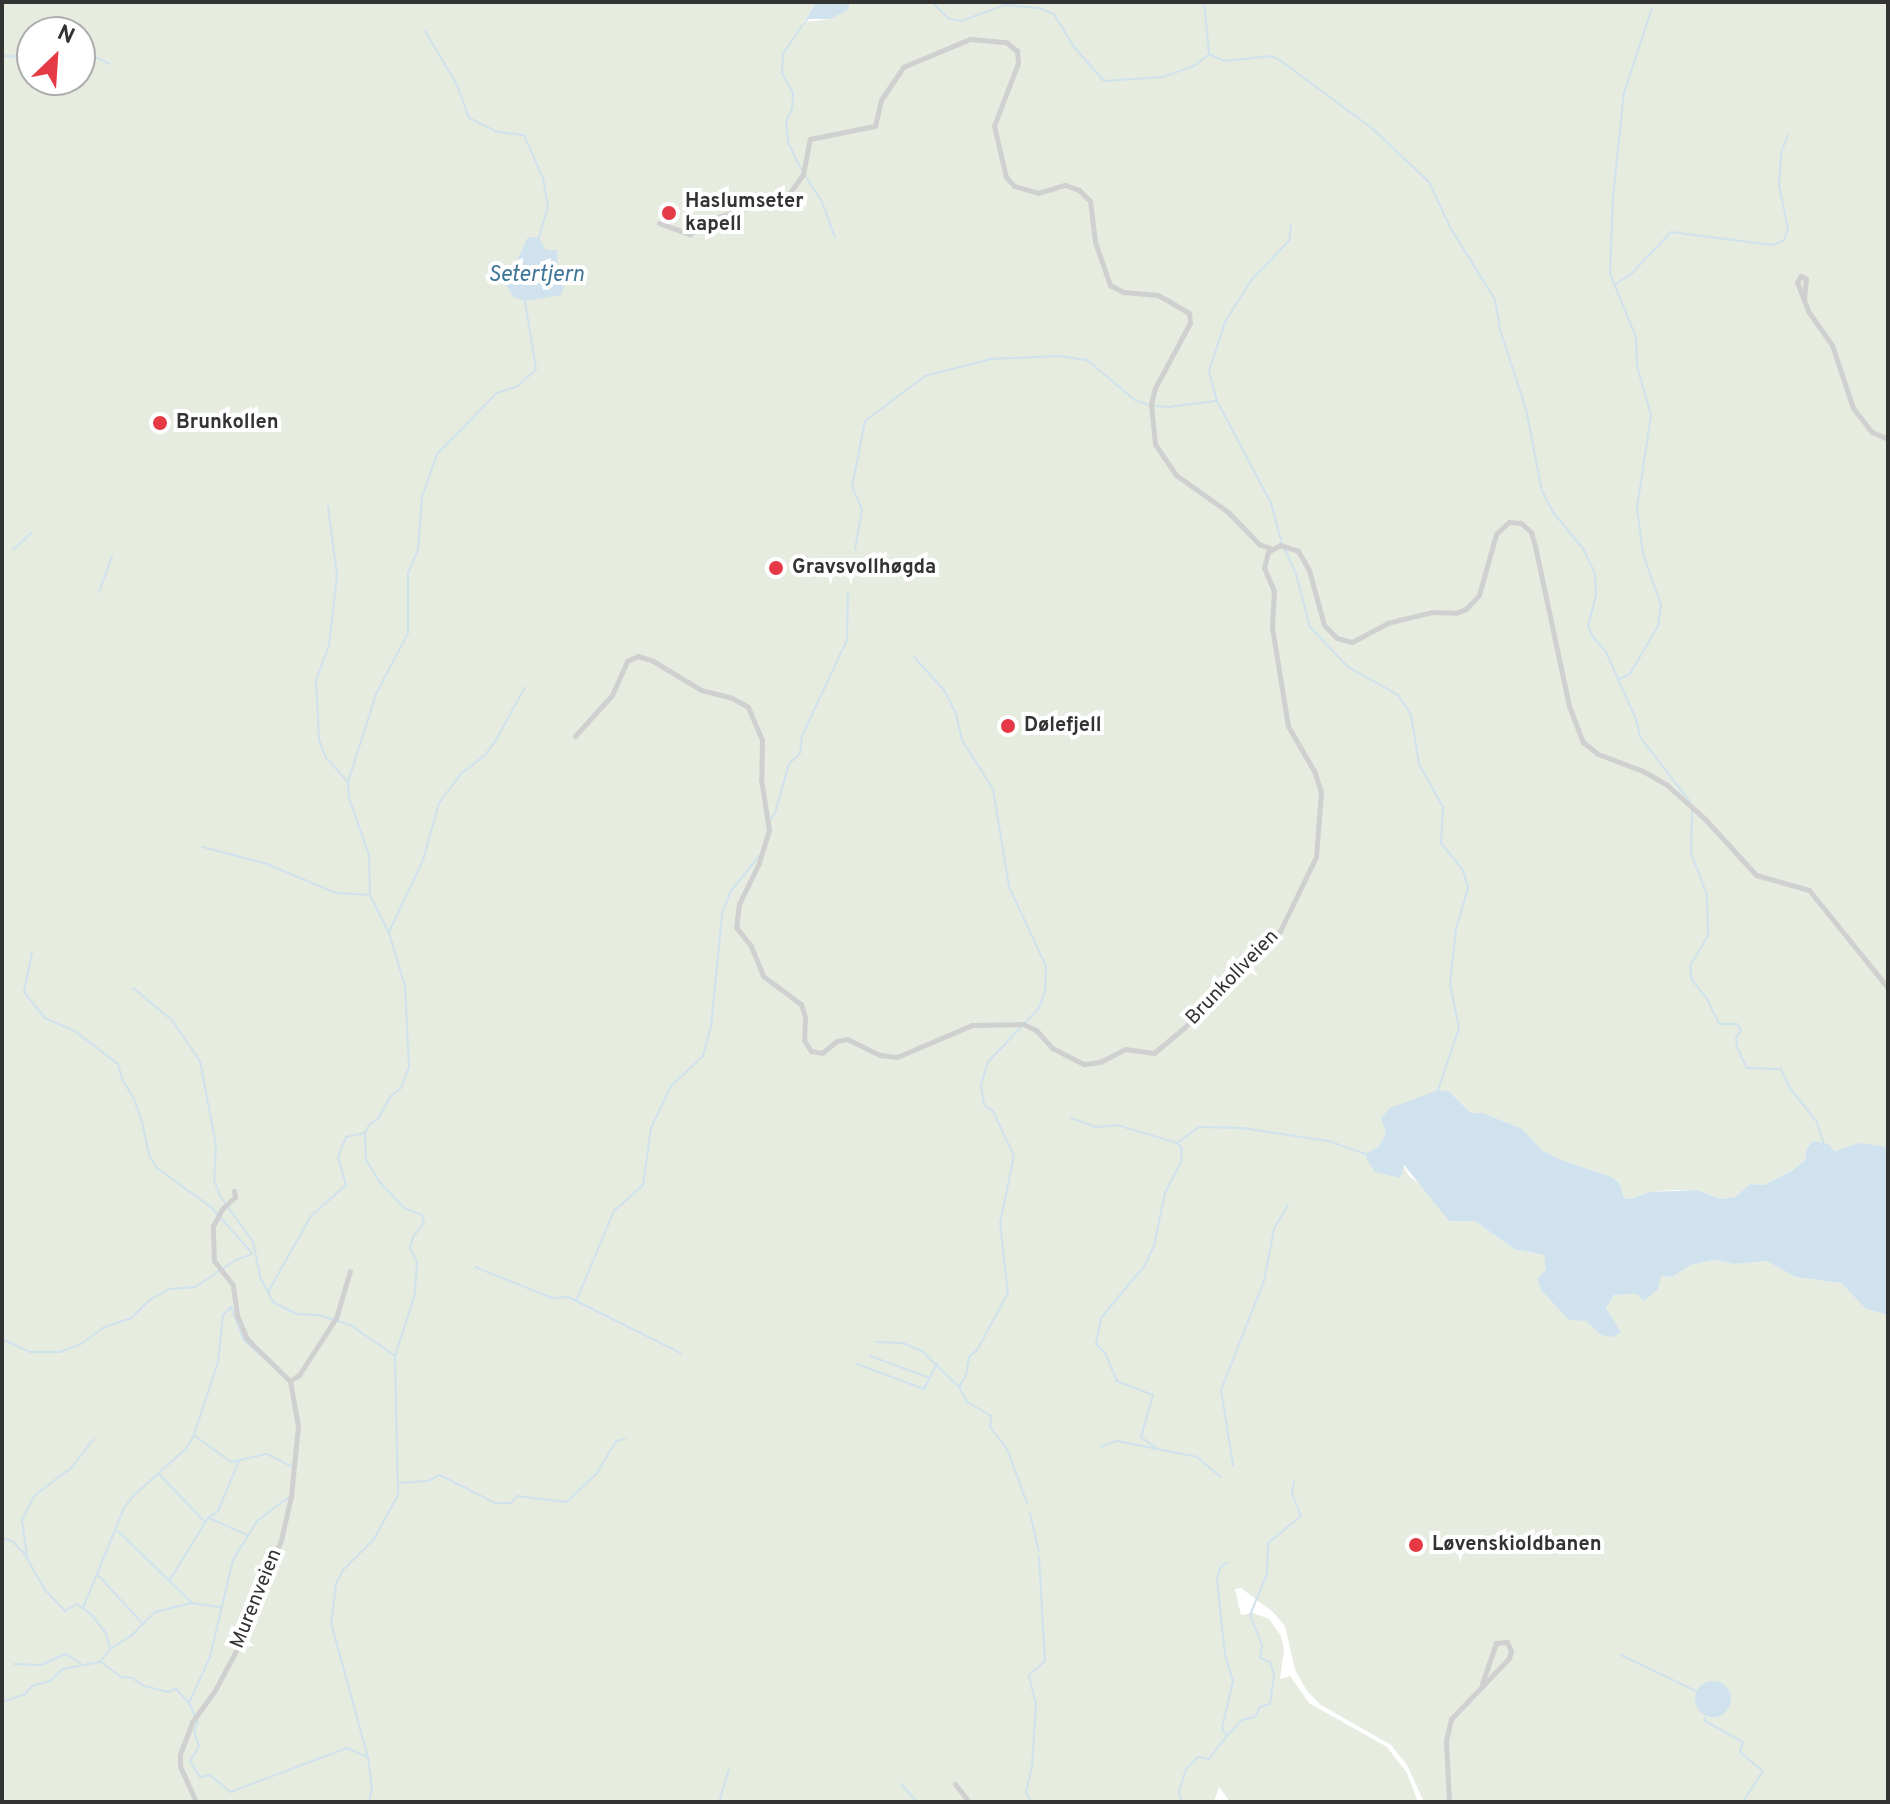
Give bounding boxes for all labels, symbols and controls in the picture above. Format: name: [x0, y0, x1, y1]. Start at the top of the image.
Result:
north arrow: [16, 16, 96, 96]
text: N: [53, 20, 78, 51]
place label: Haslumseter kapell: [685, 190, 804, 237]
marker: Haslumseter kapell: [660, 204, 678, 222]
water label: Setertjern: [488, 263, 584, 289]
place label: Brunkollen: [176, 411, 279, 435]
marker: Brunkollen: [151, 414, 169, 432]
place label: Gravsvollhøgda: [792, 556, 936, 580]
marker: Gravsvollhøgda: [767, 559, 785, 577]
place label: Dølefjell: [1024, 714, 1102, 738]
marker: Dølefjell: [999, 717, 1017, 735]
street label: Brunkollveien: [1182, 925, 1284, 1031]
place label: Løvenskioldbanen: [1432, 1533, 1602, 1557]
marker: Løvenskioldbanen: [1407, 1536, 1425, 1554]
street label: Murenveien: [226, 1546, 288, 1652]

